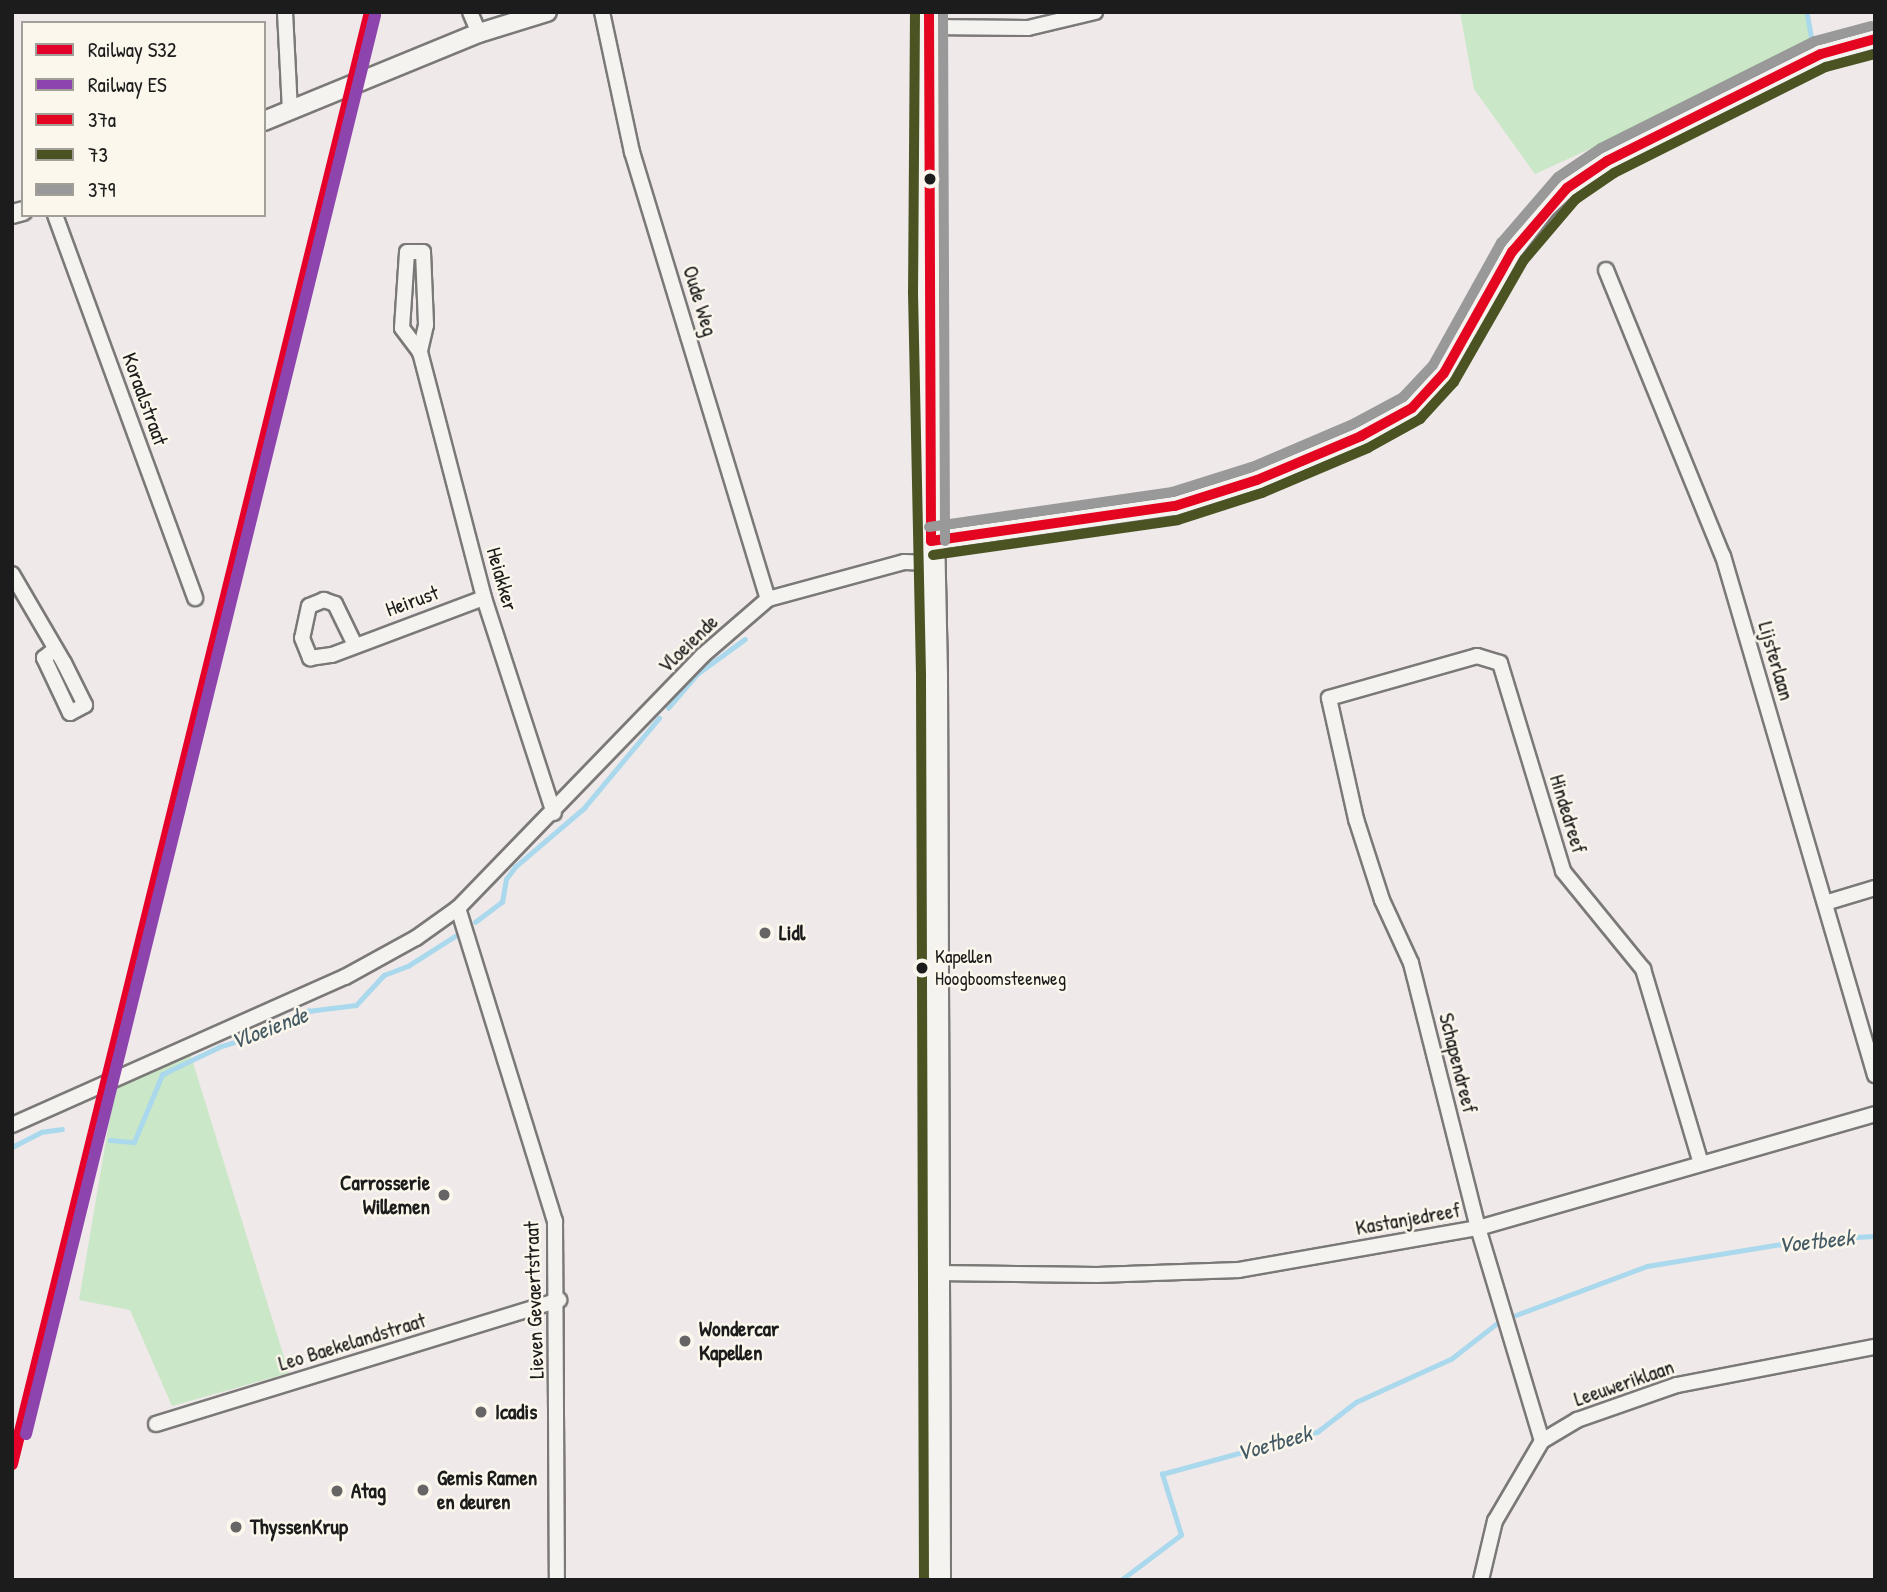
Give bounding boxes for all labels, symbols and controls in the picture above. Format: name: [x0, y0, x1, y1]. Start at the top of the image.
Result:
legend: [21, 21, 266, 217]
text: Railway S32: [88, 35, 177, 64]
text: Railway ES: [88, 70, 167, 99]
text: 37a: [88, 105, 116, 134]
text: 73: [88, 140, 108, 169]
unlabelled marker: [923, 172, 937, 186]
text: 379: [88, 175, 116, 204]
street label: Oude Weg: [677, 263, 723, 339]
street label: Koraalstraat: [117, 349, 173, 449]
street label: Heiakker: [481, 544, 523, 614]
street label: Heirust: [382, 580, 442, 622]
street label: Vloeiende: [653, 609, 723, 679]
street label: Lijsterlaan: [1753, 619, 1799, 703]
street label: Hindedreef: [1544, 772, 1592, 856]
place label: Lidl: [779, 920, 805, 946]
marker: Lidl: [757, 925, 773, 941]
place label: Kapellen Hoogboomsteenweg: [935, 946, 1066, 990]
marker: Kapellen Hoogboomsteenweg: [915, 961, 929, 975]
water label: Vloeiende: [227, 1001, 311, 1055]
street label: Schapendreef: [1433, 1010, 1483, 1116]
place label: Carrosserie Willemen: [340, 1170, 430, 1220]
marker: Carrosserie Willemen: [436, 1187, 452, 1203]
street label: Kastanjedreef: [1354, 1197, 1462, 1241]
street label: Lieven Gevaertstraat: [519, 1221, 549, 1379]
water label: Voetbeek: [1776, 1223, 1856, 1259]
street label: Leo Baekelandstraat: [275, 1308, 429, 1376]
place label: Wondercar Kapellen: [699, 1316, 779, 1366]
marker: Wondercar Kapellen: [677, 1333, 693, 1349]
street label: Leeuweriklaan: [1571, 1354, 1677, 1412]
place label: Icadis: [495, 1399, 537, 1425]
marker: Icadis: [473, 1404, 489, 1420]
water label: Voetbeek: [1233, 1419, 1315, 1467]
place label: Gemis Ramen en deuren: [437, 1465, 537, 1515]
place label: Atag: [351, 1478, 386, 1504]
marker: Gemis Ramen en deuren: [415, 1482, 431, 1498]
marker: Atag: [329, 1483, 345, 1499]
place label: ThyssenKrup: [250, 1514, 348, 1540]
marker: ThyssenKrup: [228, 1519, 244, 1535]

